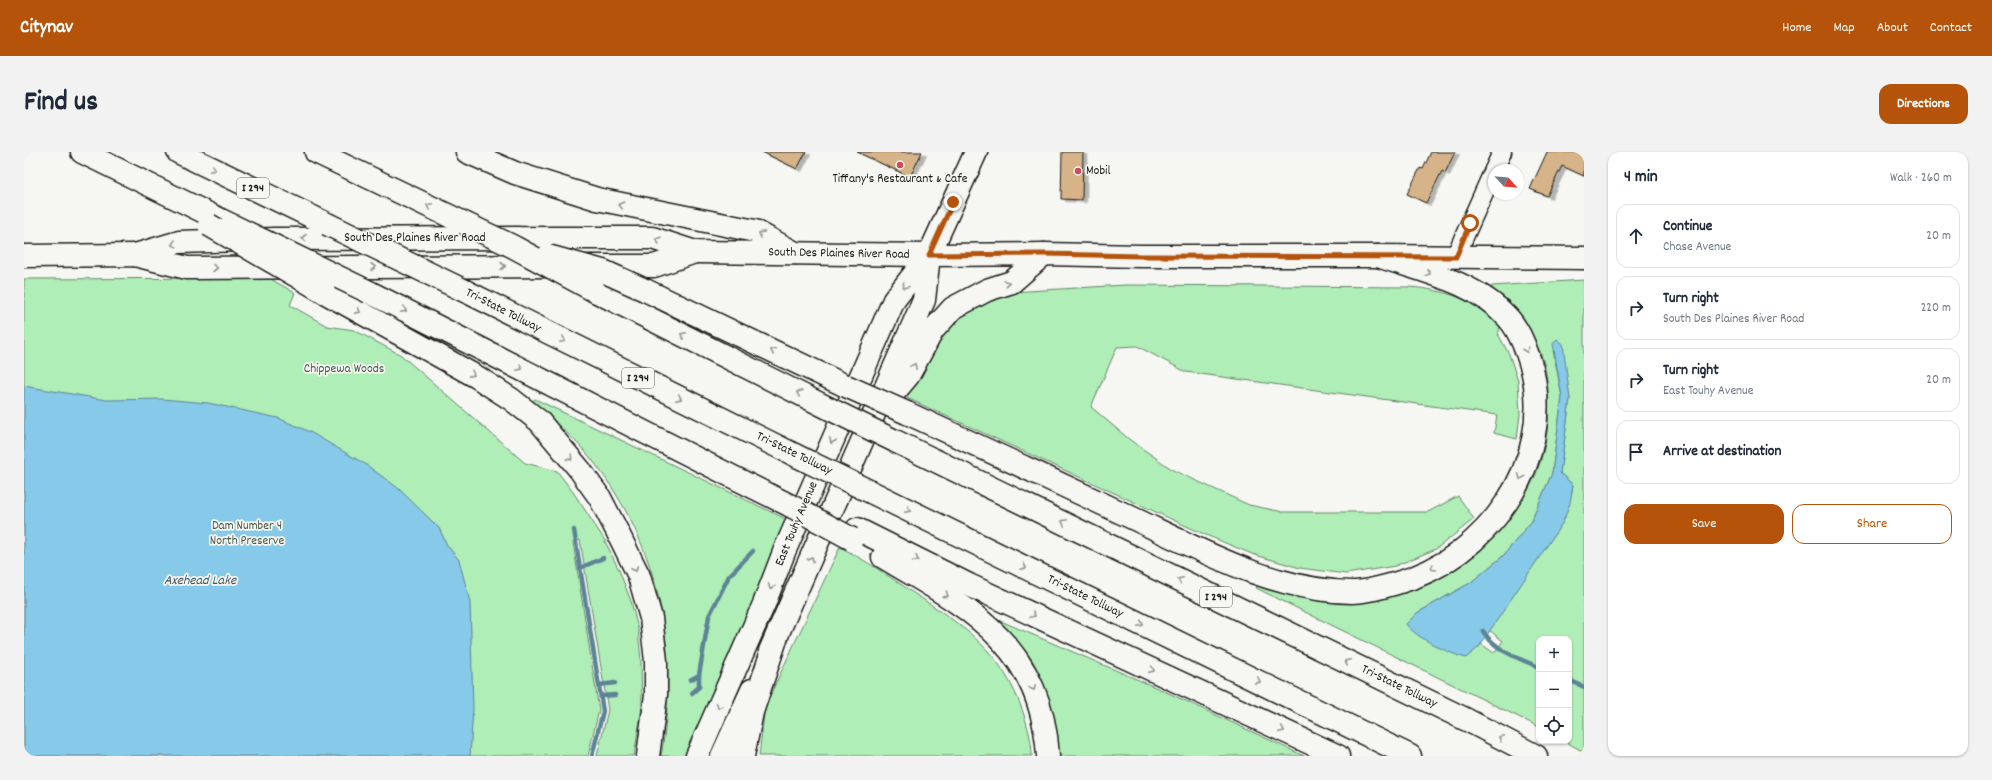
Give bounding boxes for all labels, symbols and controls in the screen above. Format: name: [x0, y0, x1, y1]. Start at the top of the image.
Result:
text: Citynav: [20, 15, 73, 42]
text: Home: [1782, 18, 1811, 38]
text: Map: [1833, 18, 1855, 38]
text: About: [1877, 18, 1908, 38]
text: Contact: [1930, 18, 1972, 38]
text: Find us: [24, 84, 98, 124]
button: Directions: [1879, 84, 1968, 124]
marker: Tiffany's Restaurant & Cafe: [895, 160, 905, 170]
place label: Mobil: [1086, 162, 1111, 181]
one-way arrow: [209, 164, 216, 172]
north arrow: [1488, 164, 1524, 200]
marker: Mobil: [1073, 166, 1083, 176]
text: 4 min: [1624, 166, 1658, 190]
text: Walk · 260 m: [1890, 169, 1952, 188]
place label: Tiffany's Restaurant & Cafe: [833, 170, 968, 189]
road number: I 294: [237, 178, 269, 198]
route end: [944, 193, 962, 211]
one-way arrow: [618, 201, 624, 209]
one-way arrow: [425, 204, 433, 211]
route start: [1461, 214, 1479, 232]
text: Continue: [1663, 216, 1712, 238]
icon: ahead: [1625, 225, 1647, 247]
text: 20 m: [1926, 227, 1951, 246]
street label: South Des Plaines River Road: [344, 229, 486, 248]
one-way arrow: [758, 232, 765, 239]
one-way arrow: [301, 234, 307, 243]
one-way arrow: [654, 236, 661, 245]
text: Chase Avenue: [1663, 238, 1731, 257]
one-way arrow: [171, 239, 178, 248]
street label: South Des Plaines River Road: [768, 243, 910, 265]
one-way arrow: [500, 262, 506, 270]
one-way arrow: [370, 263, 376, 271]
one-way arrow: [212, 264, 218, 272]
one-way arrow: [1424, 269, 1431, 277]
one-way arrow: [1003, 279, 1010, 288]
one-way arrow: [902, 281, 909, 288]
street label: Tri-State Tollway: [462, 284, 545, 339]
text: Turn right: [1663, 288, 1719, 310]
icon: right: [1625, 297, 1647, 319]
text: 220 m: [1921, 299, 1951, 318]
one-way arrow: [399, 305, 407, 313]
one-way arrow: [354, 307, 361, 314]
text: South Des Plaines River Road: [1663, 310, 1804, 329]
one-way arrow: [680, 332, 687, 340]
one-way arrow: [558, 336, 566, 343]
one-way arrow: [1521, 346, 1530, 353]
one-way arrow: [769, 348, 777, 356]
park label: Chippewa Woods: [304, 360, 384, 379]
text: Turn right: [1663, 360, 1719, 382]
one-way arrow: [516, 363, 523, 370]
one-way arrow: [909, 363, 917, 370]
road number: I 294: [622, 368, 654, 388]
one-way arrow: [468, 369, 475, 377]
icon: right: [1625, 369, 1647, 391]
text: 20 m: [1926, 371, 1951, 390]
text: East Touhy Avenue: [1663, 382, 1753, 401]
one-way arrow: [796, 390, 804, 398]
one-way arrow: [675, 393, 682, 401]
street label: Tri-State Tollway: [753, 427, 836, 481]
one-way arrow: [829, 438, 837, 445]
icon: arrive: [1625, 441, 1647, 463]
text: Arrive at destination: [1663, 441, 1781, 463]
one-way arrow: [565, 453, 572, 461]
one-way arrow: [1518, 473, 1526, 480]
street label: East Touhy Avenue: [771, 478, 824, 569]
button: Save: [1624, 504, 1784, 544]
button: Share: [1792, 504, 1952, 544]
one-way arrow: [903, 505, 911, 513]
park label: Dam Number 4 North Preserve: [210, 517, 284, 551]
one-way arrow: [1060, 520, 1068, 527]
one-way arrow: [912, 554, 920, 562]
one-way arrow: [806, 556, 814, 563]
one-way arrow: [1020, 562, 1028, 570]
one-way arrow: [1430, 564, 1437, 571]
one-way arrow: [630, 565, 638, 573]
street label: Tri-State Tollway: [1044, 570, 1127, 624]
water label: Axehead Lake: [164, 571, 237, 591]
one-way arrow: [1177, 577, 1185, 585]
one-way arrow: [767, 583, 775, 590]
road number: I 294: [1200, 587, 1232, 607]
one-way arrow: [941, 590, 948, 597]
one-way arrow: [1029, 610, 1037, 618]
one-way arrow: [1137, 619, 1144, 627]
map controls: [1536, 636, 1572, 744]
button: +: [1536, 636, 1572, 672]
one-way arrow: [1344, 659, 1352, 666]
street label: Tri-State Tollway: [1358, 660, 1441, 714]
one-way arrow: [1148, 665, 1155, 673]
button: −: [1536, 672, 1572, 708]
one-way arrow: [1254, 676, 1261, 684]
one-way arrow: [1028, 684, 1036, 691]
one-way arrow: [716, 702, 724, 709]
button: locate: [1536, 708, 1572, 744]
one-way arrow: [1278, 725, 1286, 733]
one-way arrow: [1498, 735, 1506, 743]

